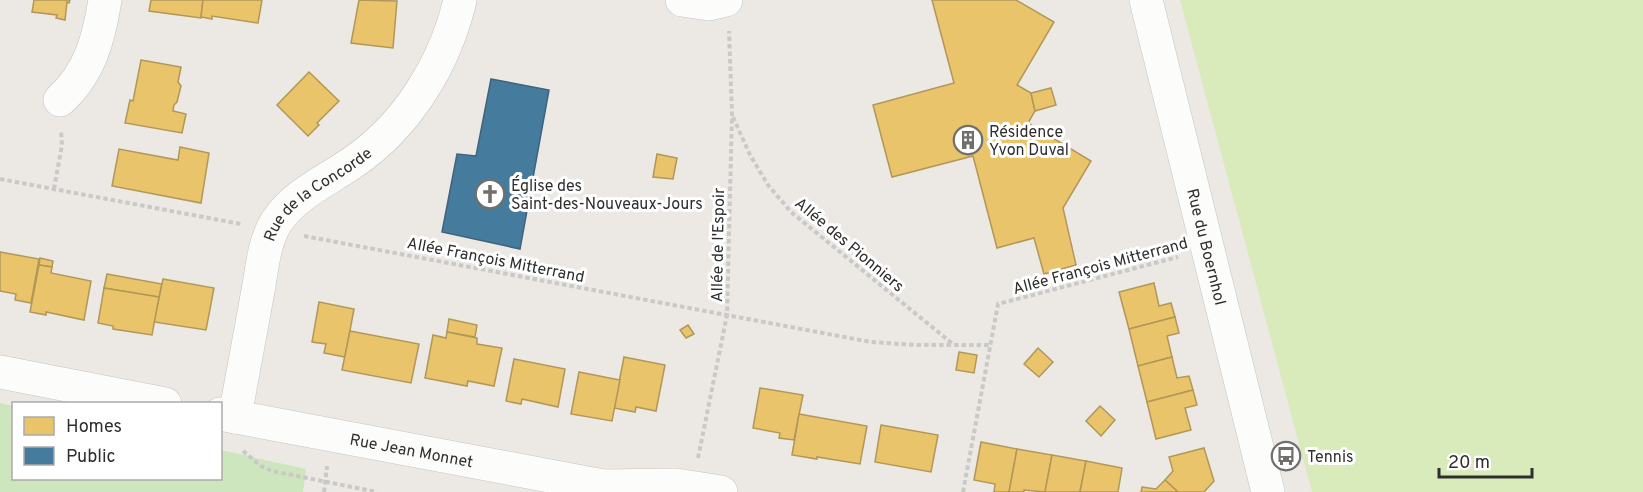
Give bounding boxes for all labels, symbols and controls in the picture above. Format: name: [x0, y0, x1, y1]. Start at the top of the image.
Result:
place label: Résidence Yvon Duval: [989, 123, 1069, 161]
building icon: Résidence Yvon Duval: [952, 124, 984, 156]
street label: Rue de la Concorde: [260, 144, 377, 245]
place label: Église des Saint-des-Nouveaux-Jours: [511, 175, 703, 215]
church icon: Église des Saint-des-Nouveaux-Jours: [474, 178, 506, 210]
street label: Rue du Boernhol: [1181, 187, 1229, 307]
street label: Allée de l'Espoir: [708, 188, 730, 302]
street label: Allée des Pionniers: [790, 194, 907, 297]
street label: Allée François Mitterrand: [405, 234, 586, 288]
street label: Allée François Mitterrand: [1011, 234, 1190, 300]
legend: [12, 402, 222, 480]
text: Homes: [66, 416, 122, 439]
street label: Rue Jean Monnet: [348, 431, 475, 473]
bus stop icon: Tennis: [1270, 440, 1302, 472]
scale bar: [1439, 441, 1532, 479]
text: Public: [66, 446, 116, 469]
place label: Tennis: [1307, 448, 1353, 468]
text: 20 m: [1448, 452, 1490, 475]

